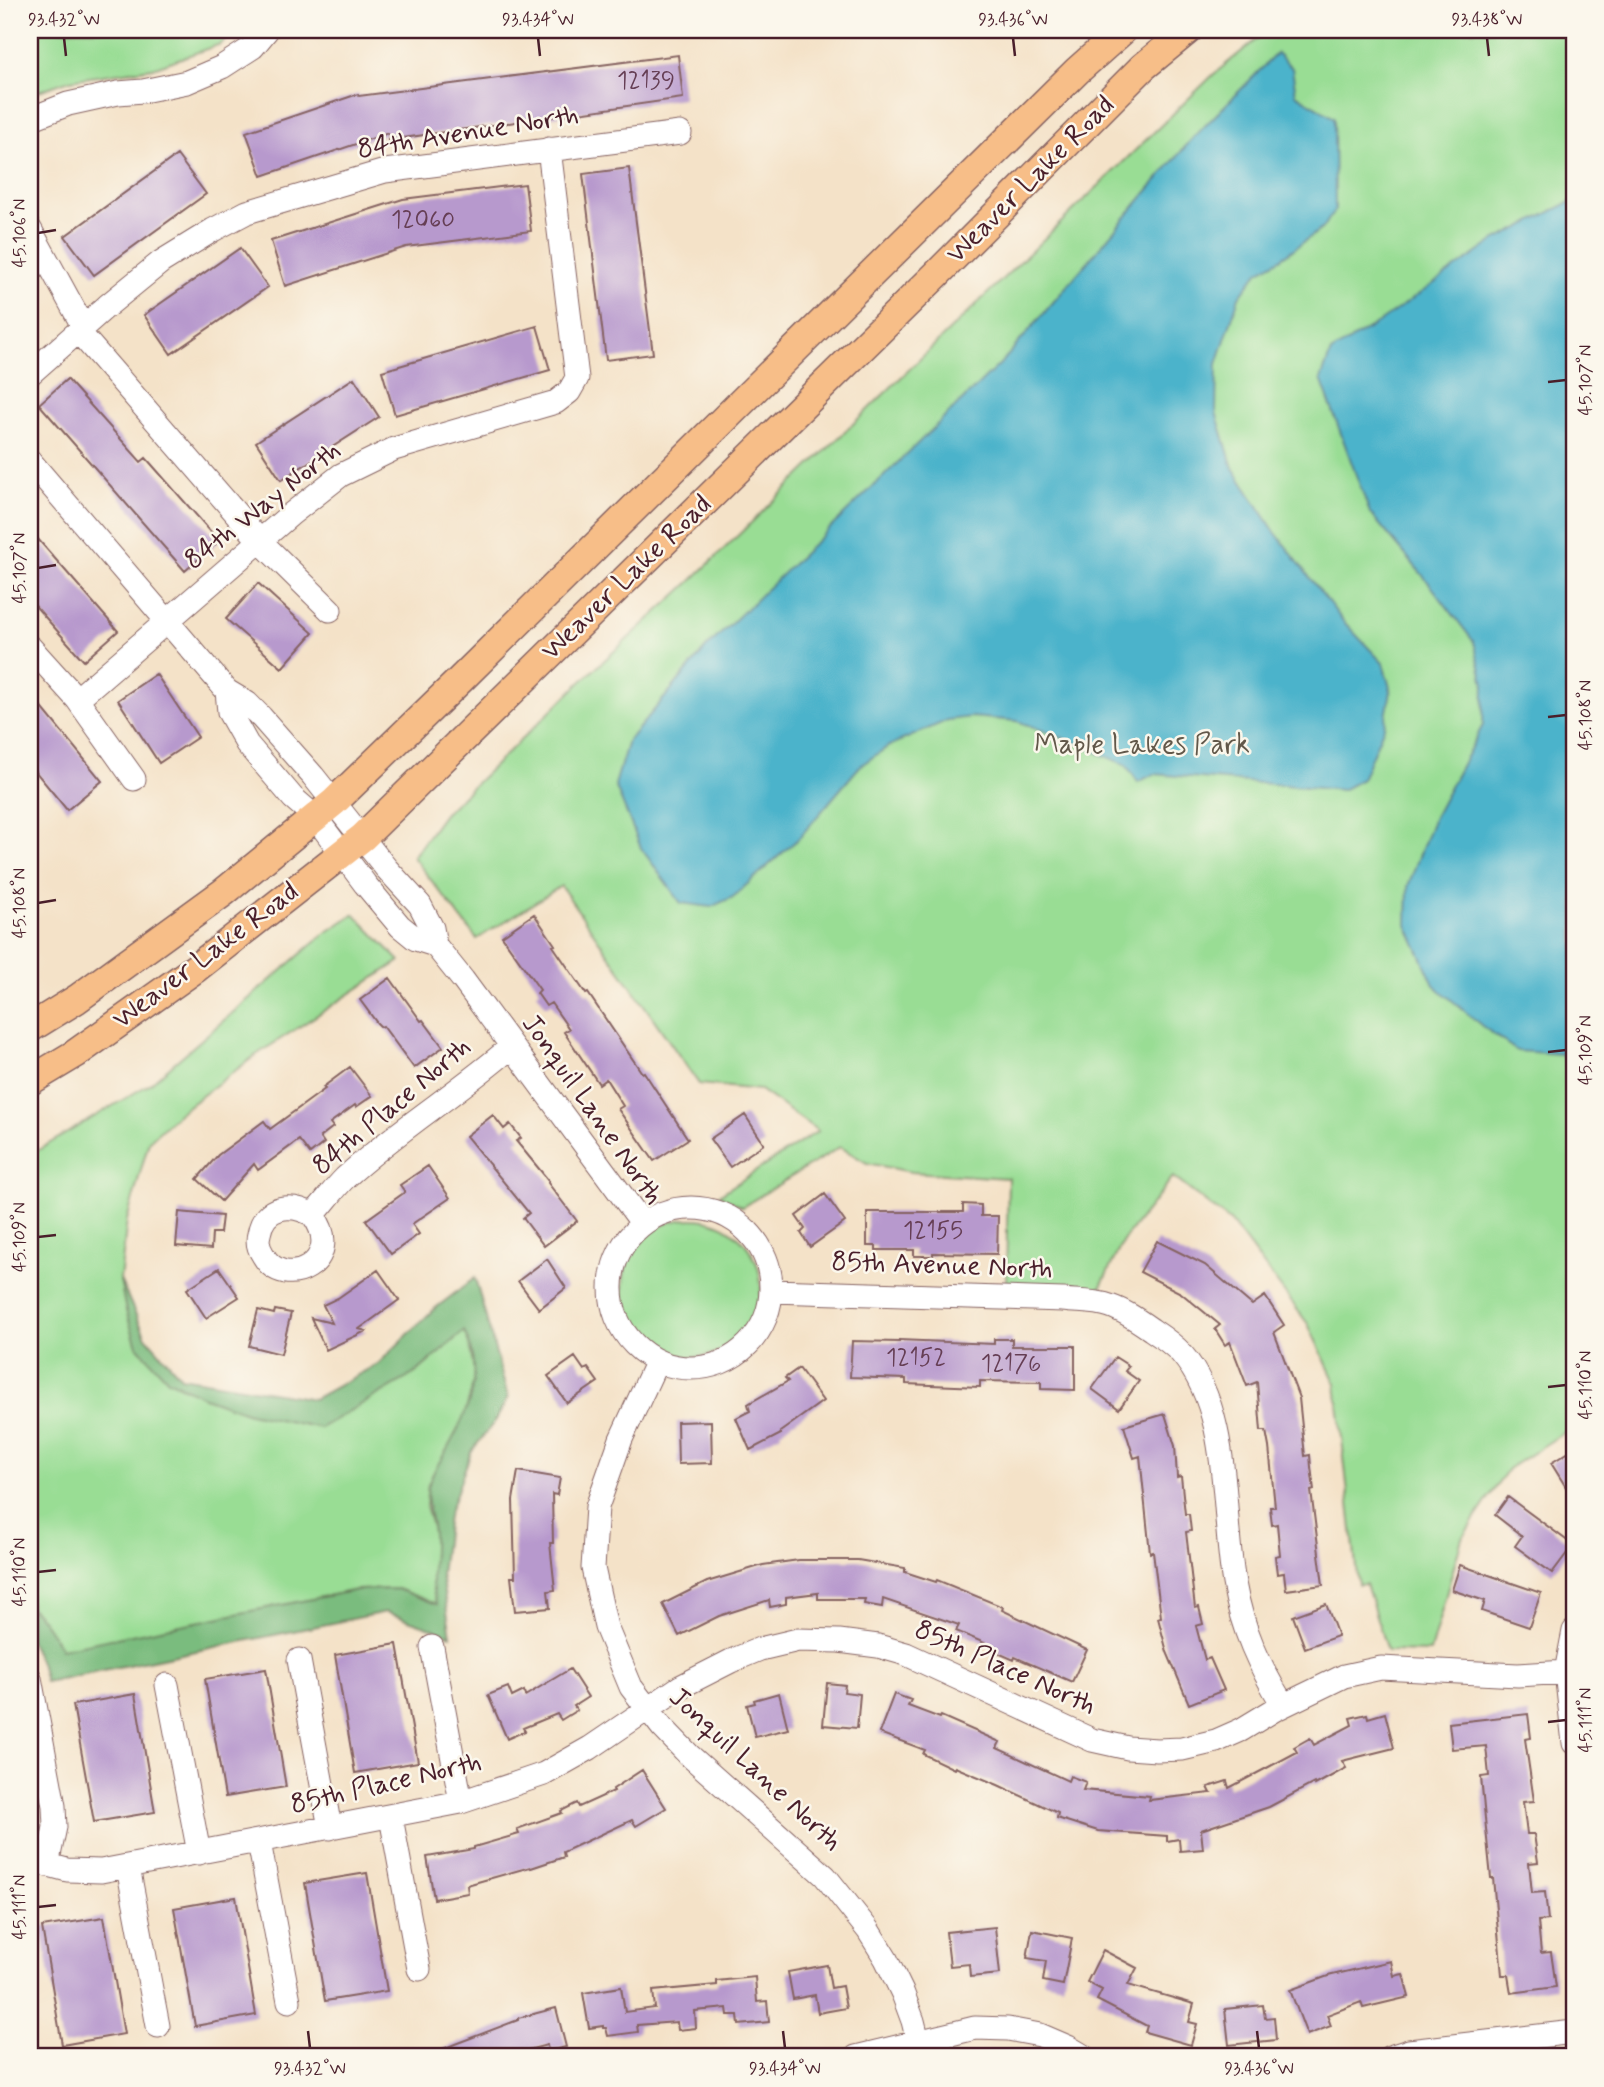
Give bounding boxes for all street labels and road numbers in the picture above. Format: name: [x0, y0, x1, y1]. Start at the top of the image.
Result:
street label: Weaver Lake Road: [939, 88, 1123, 272]
street label: 84th Avenue North: [355, 97, 581, 169]
street label: 84th Way North: [177, 433, 349, 579]
street label: Weaver Lake Road: [534, 487, 720, 669]
street label: Weaver Lake Road: [105, 874, 307, 1038]
street label: Jonquil Lane North: [512, 1007, 672, 1213]
street label: 84th Place North: [305, 1030, 479, 1184]
street label: 85th Avenue North: [831, 1244, 1053, 1288]
street label: 85th Place North: [908, 1611, 1102, 1725]
street label: Jonquil Lane North: [660, 1680, 850, 1860]
street label: 85th Place North: [287, 1744, 485, 1824]

